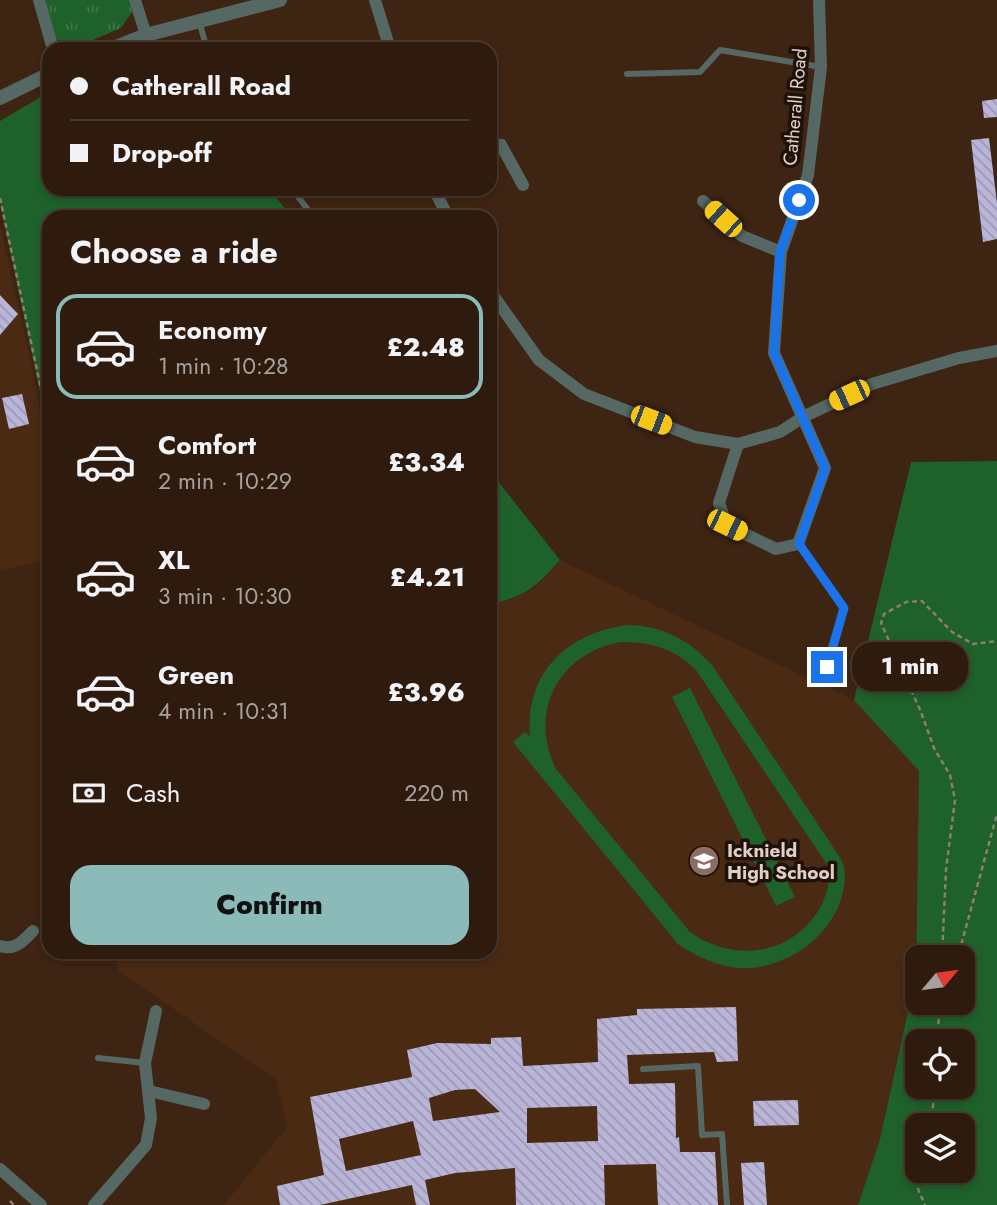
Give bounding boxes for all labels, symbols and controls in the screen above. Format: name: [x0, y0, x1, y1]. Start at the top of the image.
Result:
street label: Catherall Road: [776, 47, 814, 167]
text: Catherall Road: [112, 67, 291, 105]
text: Drop-off: [112, 134, 212, 172]
route start: [783, 184, 815, 216]
car: [701, 197, 746, 241]
text: Choose a ride: [70, 229, 278, 275]
text: Economy: [158, 311, 267, 349]
icon: car: [74, 315, 137, 378]
text: £2.48: [387, 328, 465, 366]
text: 1 min · 10:28: [158, 349, 289, 383]
car: [826, 377, 873, 413]
car: [628, 403, 675, 437]
text: Comfort: [158, 426, 256, 464]
icon: car: [74, 430, 137, 493]
text: £3.34: [388, 443, 465, 481]
text: 2 min · 10:29: [158, 464, 292, 498]
car: [704, 506, 751, 544]
text: XL: [158, 541, 190, 579]
icon: car: [74, 545, 137, 608]
text: £4.21: [390, 558, 465, 596]
text: 3 min · 10:30: [158, 579, 292, 613]
callout: 1 min: [852, 642, 967, 692]
text: 1 min: [881, 649, 939, 683]
route end: [811, 651, 843, 683]
text: Green: [158, 656, 234, 694]
icon: car: [74, 660, 137, 723]
text: £3.96: [388, 673, 465, 711]
text: 4 min · 10:31: [158, 694, 289, 728]
icon: cash: [70, 774, 108, 812]
text: Cash: [126, 774, 180, 812]
text: 220 m: [404, 776, 469, 810]
place label: Icknield High School: [727, 837, 835, 886]
school or university icon: Icknield High School: [687, 844, 721, 878]
button: Confirm: [70, 865, 469, 945]
north arrow: [905, 945, 975, 1015]
map controls: [905, 945, 975, 1183]
button: locate: [905, 1029, 975, 1099]
button: layers: [905, 1113, 975, 1183]

